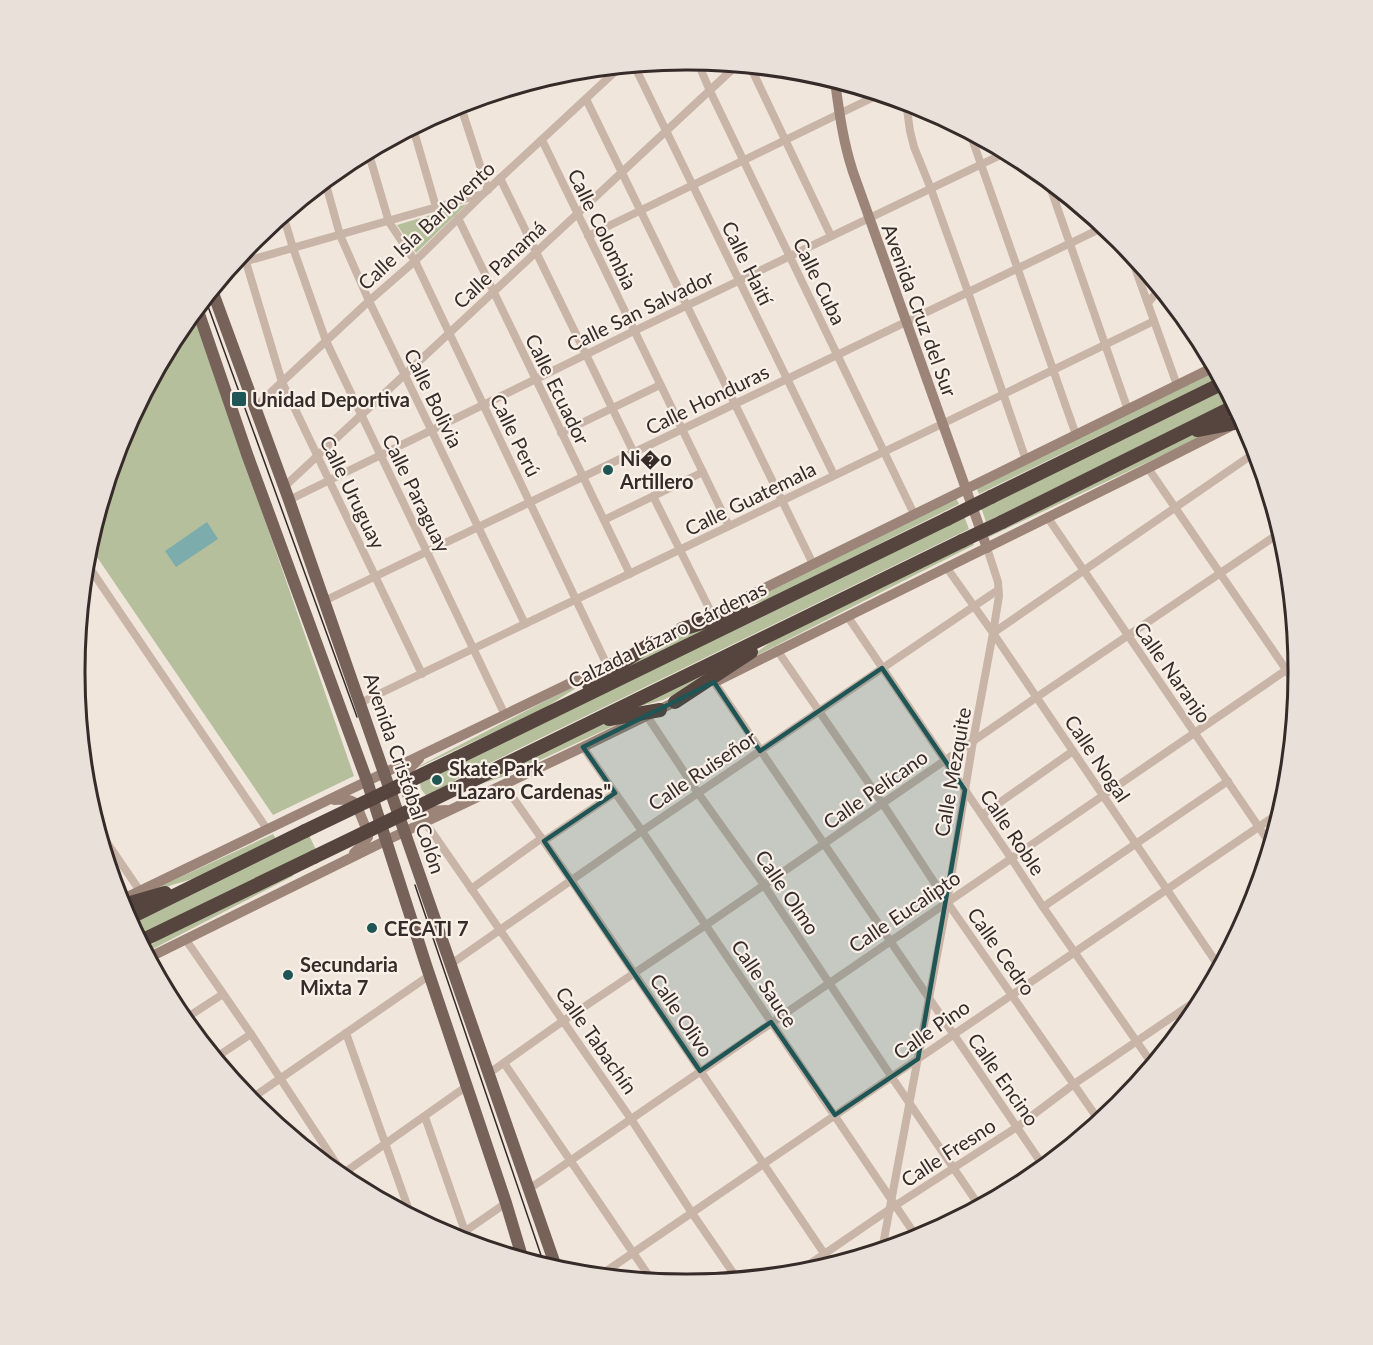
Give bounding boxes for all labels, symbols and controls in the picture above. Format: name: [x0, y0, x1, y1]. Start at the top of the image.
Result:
street label: Calle Isla Barlovento: [353, 156, 499, 294]
street label: Calle Colombia: [563, 165, 643, 293]
street label: Calle Panamá: [448, 215, 550, 313]
street label: Calle Haití: [717, 217, 779, 310]
street label: Avenida Cruz del Sur: [878, 220, 963, 400]
street label: Calle Cuba: [789, 234, 851, 328]
street label: Calle San Salvador: [563, 264, 718, 356]
street label: Calle Ecuador: [521, 330, 595, 449]
street label: Calle Bolivia: [400, 345, 468, 451]
street label: Calle Honduras: [642, 359, 772, 439]
place label: Unidad Deportiva: [252, 387, 410, 411]
marker: Unidad Deportiva: [230, 390, 248, 408]
street label: Calle Perú: [486, 390, 546, 480]
street label: Calle Paraguay: [378, 430, 456, 557]
street label: Calle Uruguay: [315, 432, 391, 553]
place label: Ni�o Artillero: [619, 446, 693, 493]
street label: Calle Guatemala: [681, 456, 819, 540]
marker: Ni�o Artillero: [601, 463, 615, 477]
street label: Calzada Lázaro Cárdenas: [564, 576, 770, 692]
street label: Calle Naranjo: [1129, 617, 1217, 727]
street label: Avenida Cristóbal Colón: [359, 669, 451, 877]
street label: Calle Mezquite: [929, 705, 975, 839]
street label: Calle Nogal: [1060, 710, 1136, 806]
street label: Calle Ruiseñor: [643, 725, 761, 815]
street label: Calle Pelícano: [818, 744, 932, 834]
place label: Skate Park "Lazaro Cardenas": [449, 756, 611, 803]
marker: Skate Park "Lazaro Cardenas": [430, 773, 444, 787]
street label: Calle Roble: [976, 785, 1050, 879]
street label: Calle Olmo: [751, 845, 825, 939]
street label: Calle Eucalipto: [844, 865, 964, 957]
street label: Calle Cedro: [963, 903, 1041, 999]
place label: CECATI 7: [384, 916, 469, 940]
marker: CECATI 7: [365, 921, 379, 935]
street label: Calle Sauce: [727, 935, 803, 1031]
place label: Secundaria Mixta 7: [300, 952, 398, 999]
marker: Secundaria Mixta 7: [281, 968, 295, 982]
street label: Calle Olivo: [645, 969, 719, 1061]
street label: Calle Tabachín: [551, 982, 643, 1098]
street label: Calle Pino: [888, 994, 974, 1064]
street label: Calle Encino: [963, 1028, 1045, 1130]
street label: Calle Fresno: [896, 1113, 1000, 1191]

